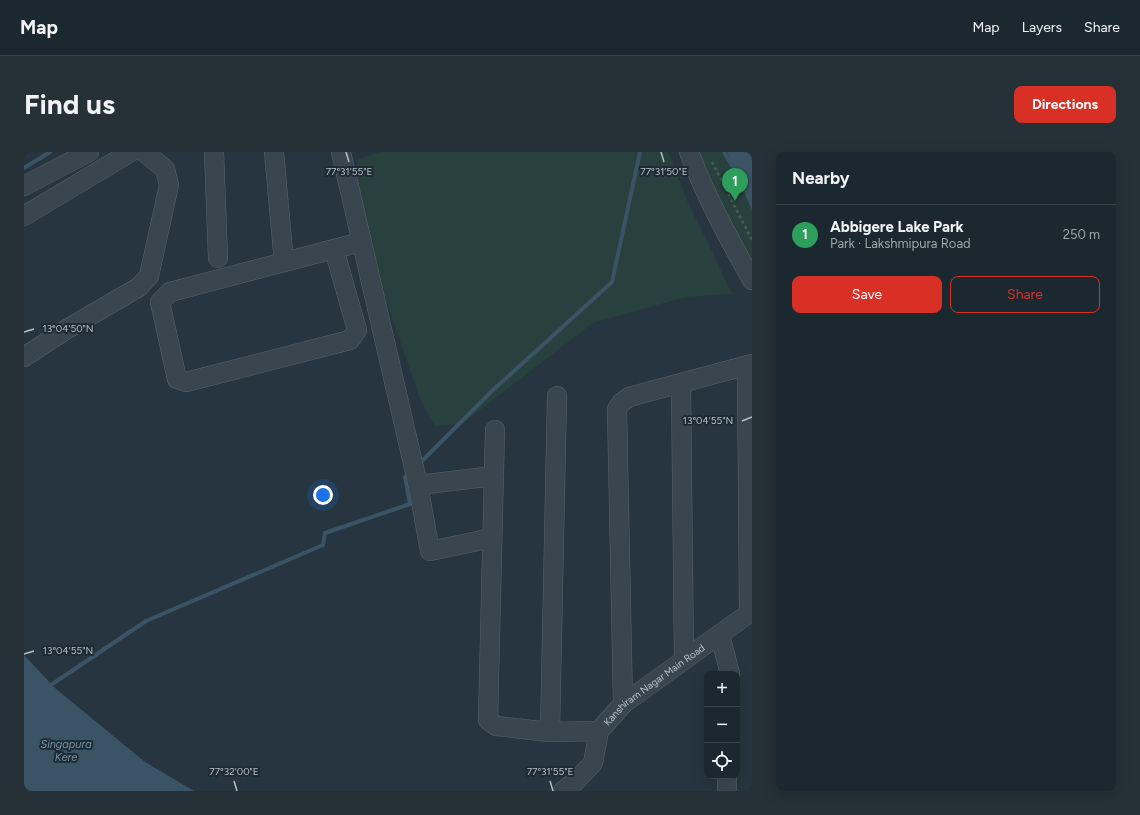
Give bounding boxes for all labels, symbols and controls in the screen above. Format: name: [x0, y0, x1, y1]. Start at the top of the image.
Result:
text: Map: [20, 16, 58, 39]
text: Map: [972, 19, 1000, 36]
text: Layers: [1022, 19, 1062, 36]
text: Share: [1084, 19, 1120, 36]
button: Directions: [1014, 86, 1116, 123]
text: Find us: [24, 87, 115, 121]
text: 77°31'55"E: [326, 165, 372, 178]
text: 77°31'50"E: [640, 165, 688, 178]
pin: 1: [722, 168, 748, 201]
text: Nearby: [792, 168, 850, 188]
text: Abbigere Lake Park: [830, 218, 964, 236]
text: 1: [802, 227, 808, 242]
text: 250 m: [1063, 227, 1100, 242]
text: Park · Lakshmipura Road: [830, 236, 971, 251]
button: Save: [792, 276, 942, 313]
button: Share: [950, 276, 1100, 313]
text: 13°04'50"N: [43, 322, 93, 335]
text: 13°04'55"N: [683, 414, 733, 427]
your location: [313, 485, 333, 505]
street label: Kanshiram Nagar Main Road: [600, 641, 707, 728]
text: 13°04'55"N: [43, 644, 93, 657]
map controls: [704, 671, 740, 779]
button: +: [704, 671, 740, 707]
button: −: [704, 707, 740, 743]
water label: Singapura Kere: [40, 738, 92, 764]
button: locate: [704, 743, 740, 779]
text: 77°32'00"E: [209, 765, 259, 778]
text: 77°31'55"E: [527, 765, 573, 778]

